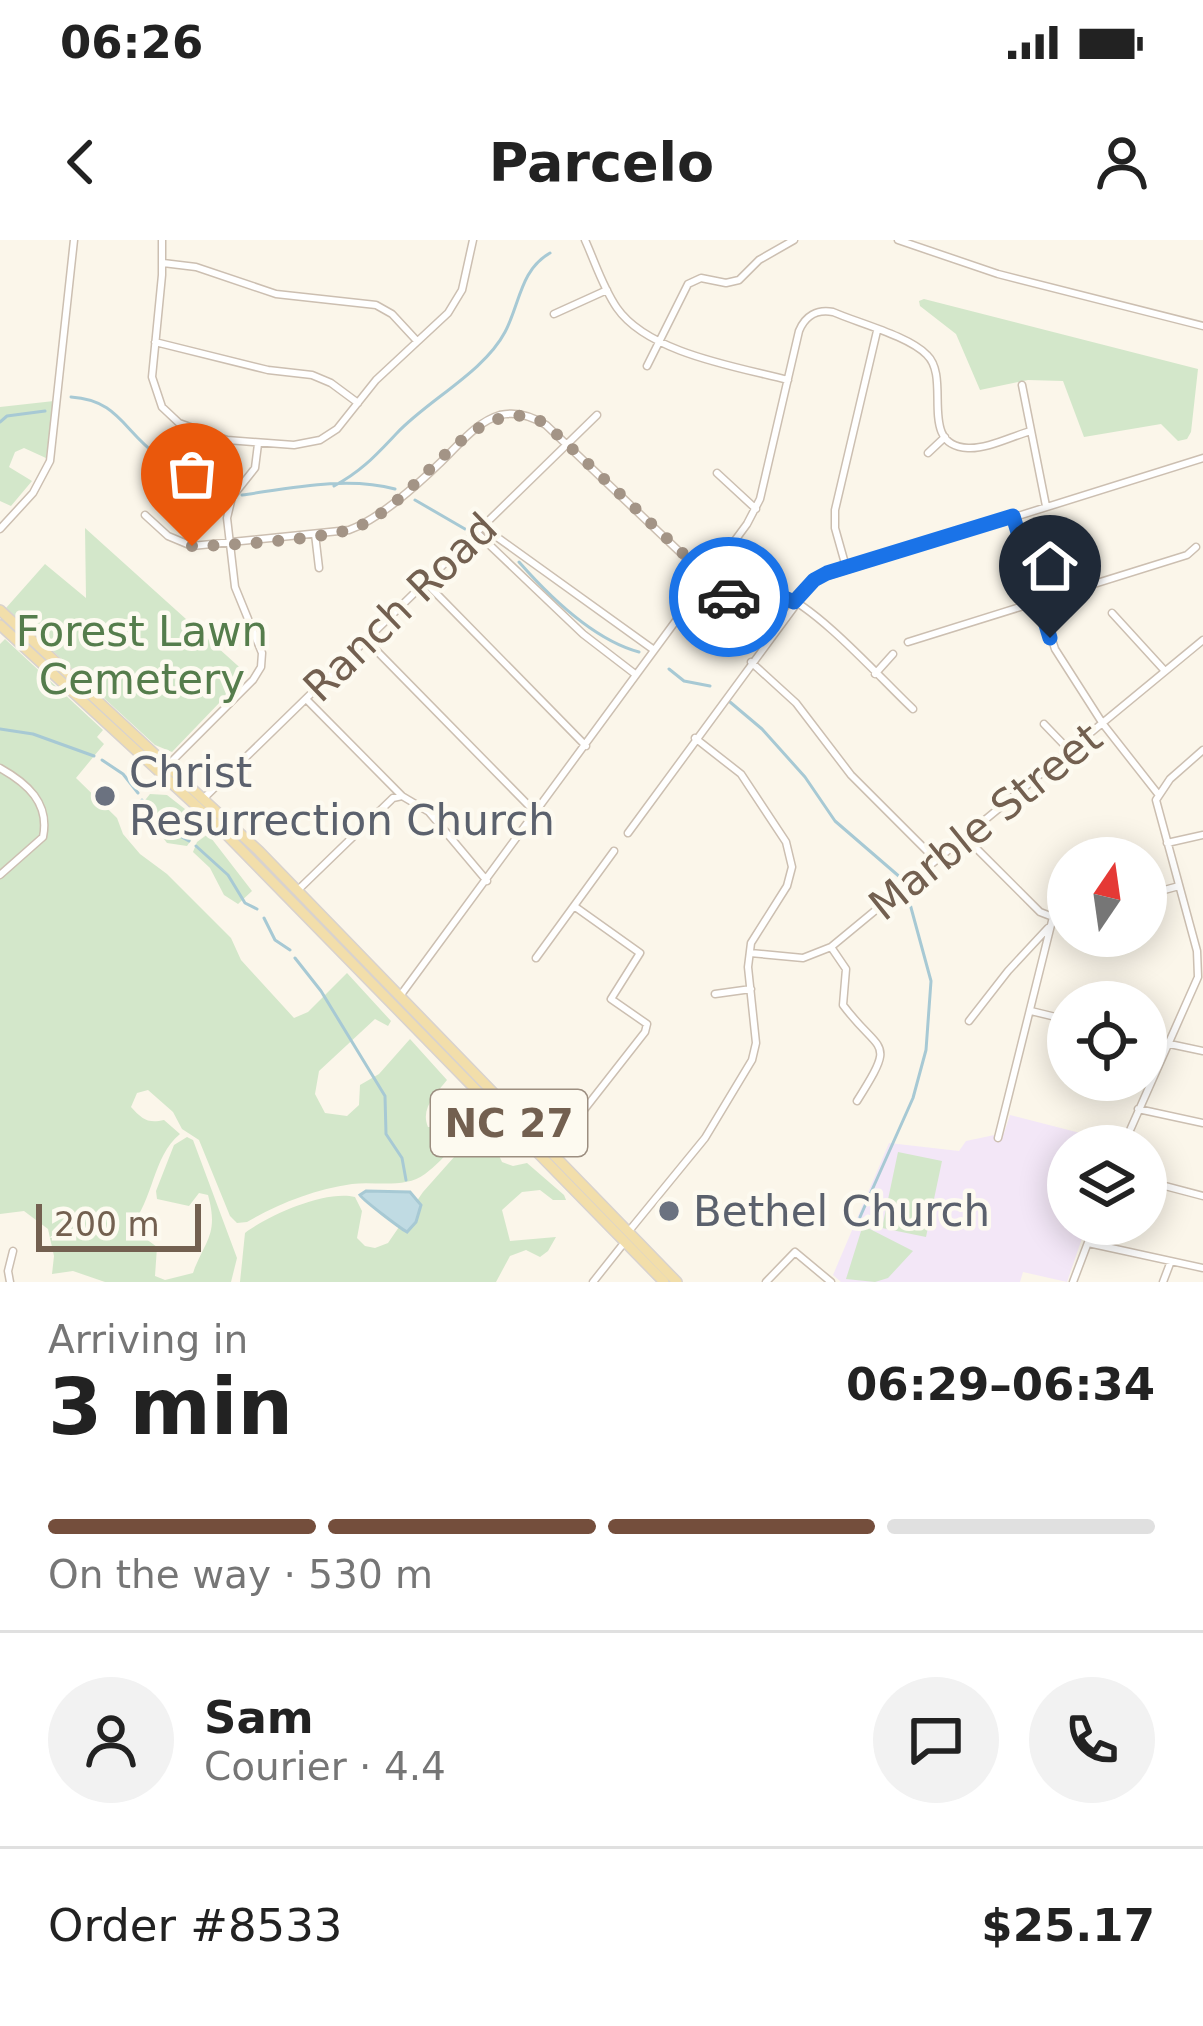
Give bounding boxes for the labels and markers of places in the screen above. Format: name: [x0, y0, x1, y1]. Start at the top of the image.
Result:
pin: [141, 423, 243, 546]
pin: [999, 515, 1101, 638]
place label: Christ Resurrection Church: [129, 748, 555, 845]
marker: Christ Resurrection Church: [92, 783, 118, 809]
place label: Bethel Church: [693, 1187, 990, 1236]
marker: Bethel Church: [656, 1198, 682, 1224]

